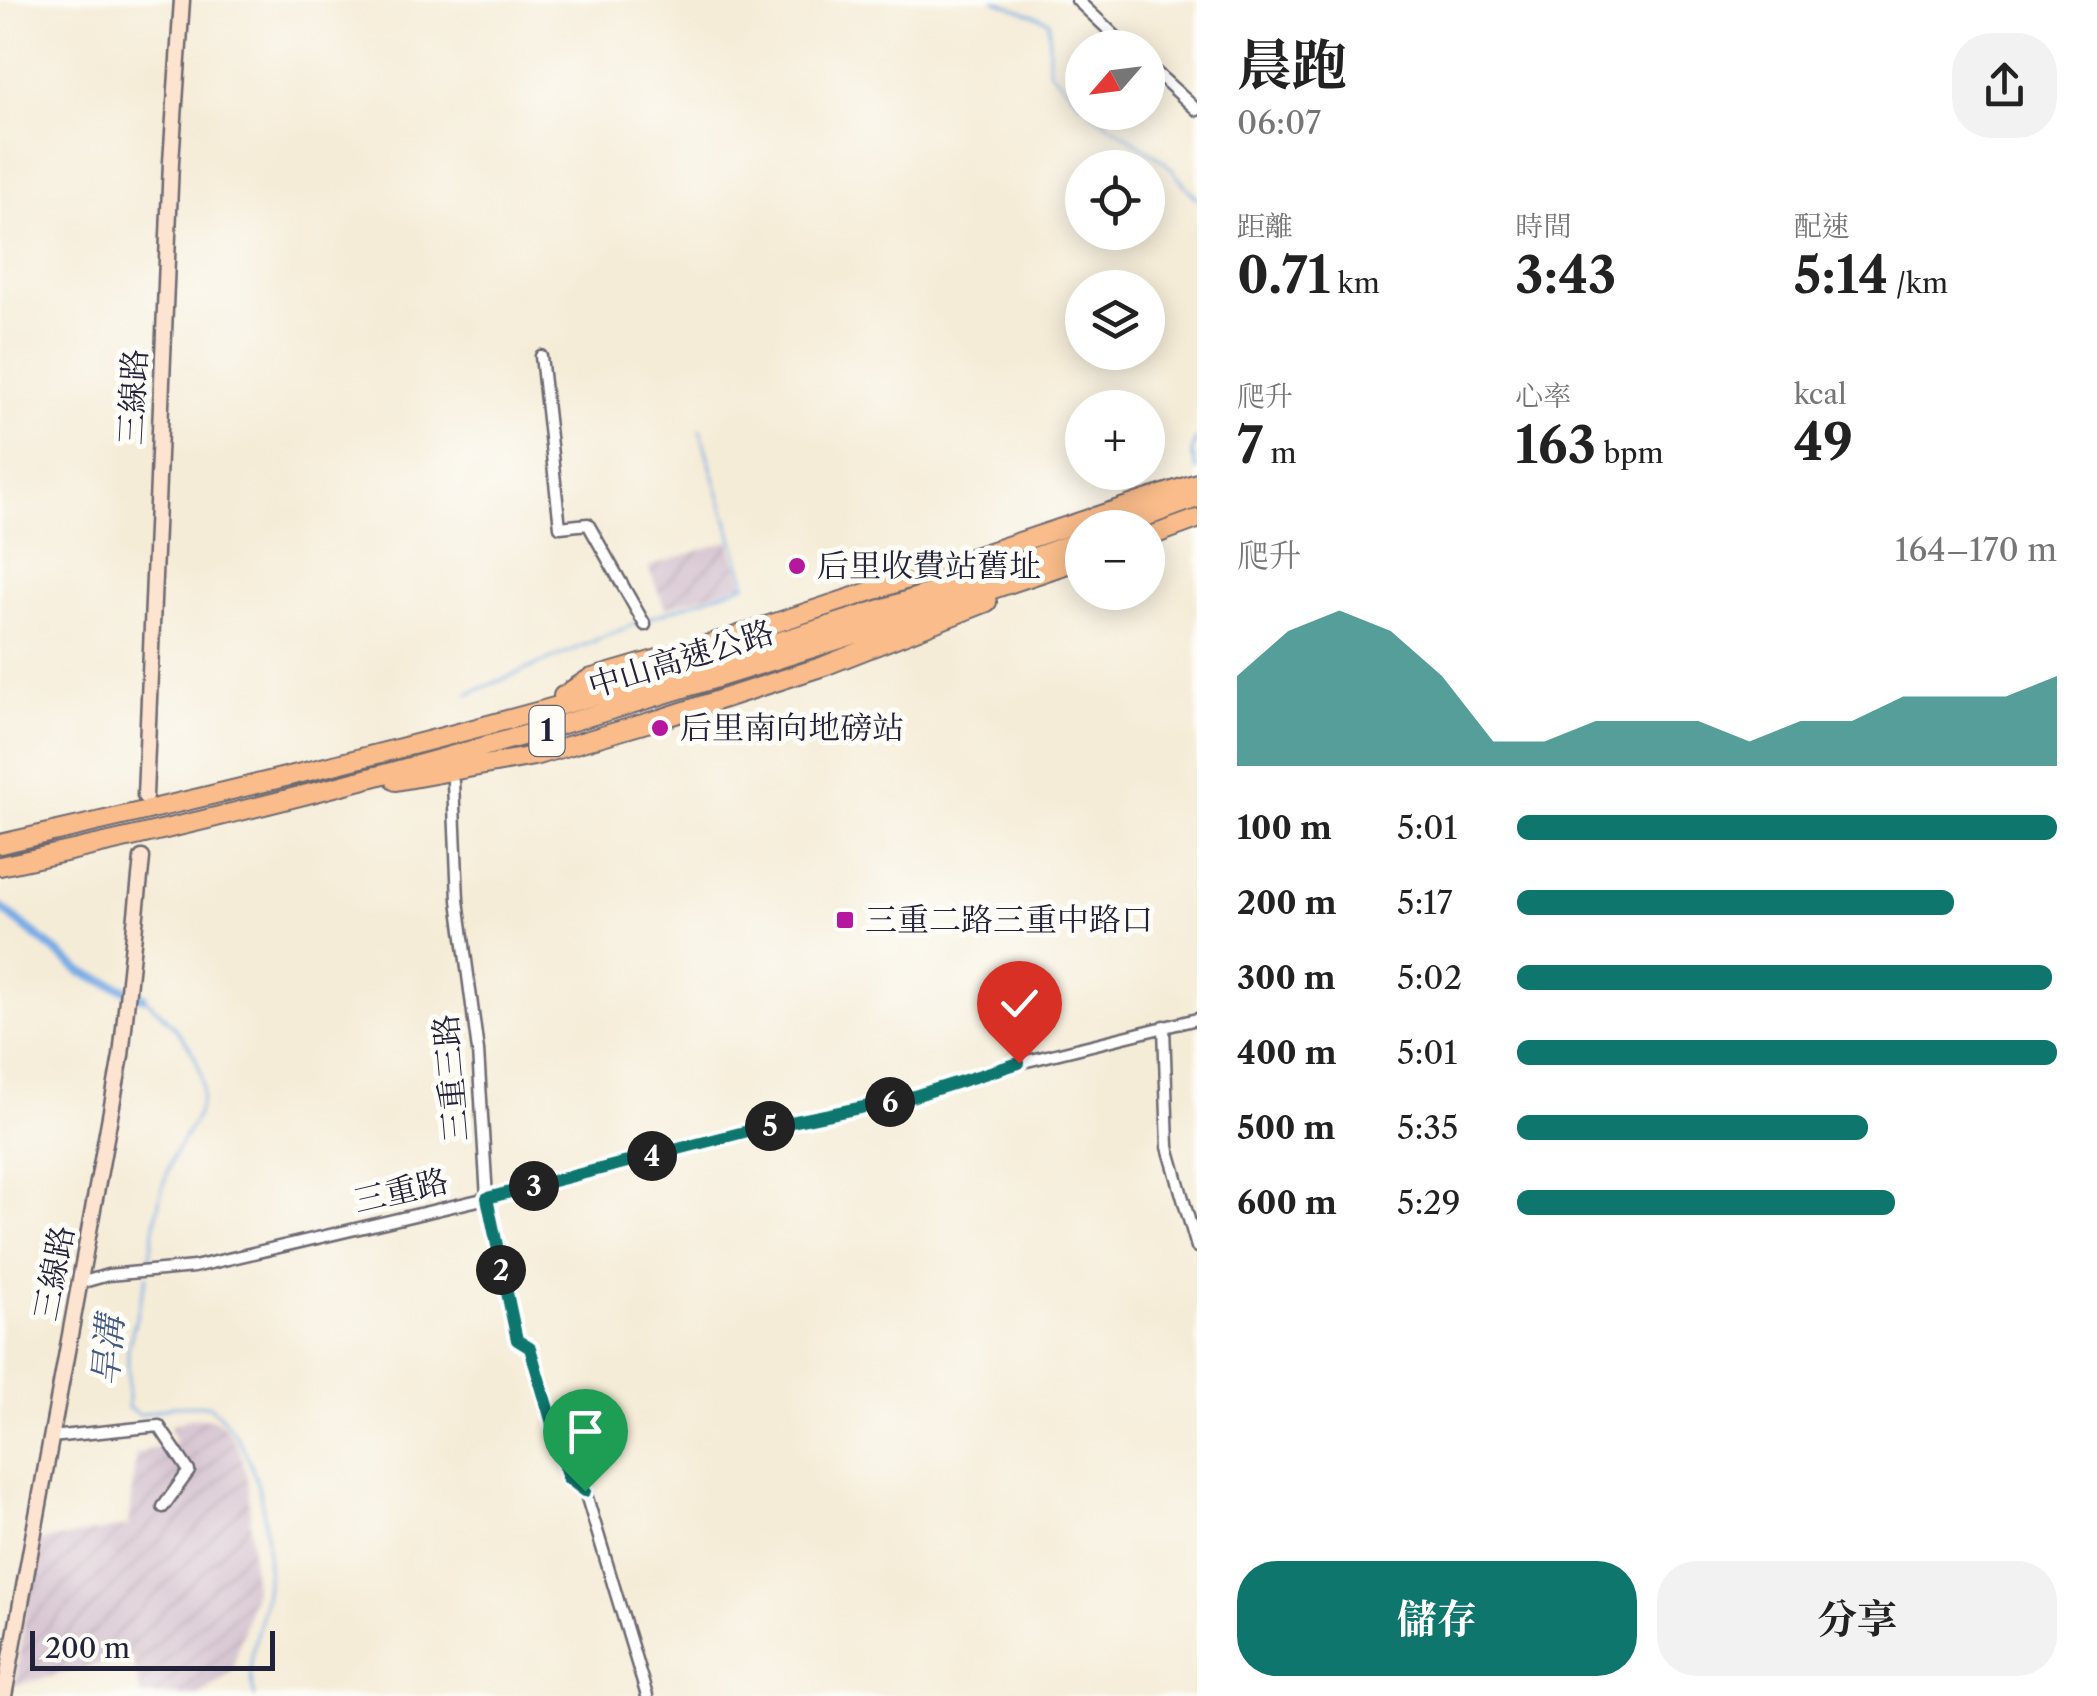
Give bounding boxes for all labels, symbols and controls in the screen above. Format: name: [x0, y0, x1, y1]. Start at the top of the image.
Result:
north arrow: [1065, 30, 1165, 130]
map controls: [1065, 30, 1165, 610]
text: 晨跑: [1237, 32, 1347, 99]
button: share: [1952, 33, 2057, 138]
text: 06:07: [1237, 103, 1321, 142]
button: locate: [1065, 150, 1165, 250]
text: 距離: [1237, 209, 1293, 243]
text: 時間: [1515, 209, 1571, 243]
text: 配速: [1794, 209, 1850, 243]
text: 0.71: [1237, 244, 1330, 306]
text: 3:43: [1515, 244, 1616, 306]
text: 5:14: [1794, 244, 1888, 306]
text: km: [1330, 266, 1380, 300]
text: /km: [1888, 266, 1948, 300]
button: layers: [1065, 270, 1165, 370]
street label: 三線路: [111, 348, 154, 446]
text: kcal: [1794, 377, 1847, 411]
text: 爬升: [1237, 379, 1293, 413]
text: 心率: [1515, 379, 1571, 413]
button: +: [1065, 390, 1165, 490]
text: 49: [1794, 411, 1853, 473]
text: 7: [1237, 414, 1263, 476]
text: 163: [1515, 414, 1596, 476]
text: m: [1263, 436, 1297, 470]
text: bpm: [1596, 436, 1664, 470]
button: −: [1065, 510, 1165, 610]
text: 164–170 m: [1895, 530, 2057, 569]
text: 爬升: [1237, 536, 1301, 575]
place label: 后里收費站舊址: [817, 546, 1041, 585]
marker: 后里收費站舊址: [786, 555, 808, 577]
street label: 中山高速公路: [583, 612, 778, 705]
road number: 1: [530, 706, 564, 756]
place label: 后里南向地磅站: [680, 708, 904, 747]
marker: 后里南向地磅站: [649, 717, 671, 739]
text: 100 m: [1237, 808, 1332, 847]
text: 5:01: [1397, 808, 1457, 847]
text: 200 m: [1237, 883, 1337, 922]
text: 5:17: [1397, 883, 1453, 922]
place label: 三重二路三重中路口: [865, 900, 1153, 939]
marker: 三重二路三重中路口: [834, 909, 856, 931]
text: 300 m: [1237, 958, 1336, 997]
text: 5:02: [1397, 958, 1462, 997]
pin: [977, 961, 1062, 1064]
icon: check: [992, 976, 1047, 1031]
street label: 三重三路: [425, 1013, 476, 1144]
text: 400 m: [1237, 1033, 1337, 1072]
text: 5:01: [1397, 1033, 1457, 1072]
pin: 6: [865, 1077, 915, 1127]
text: 6: [882, 1085, 898, 1119]
pin: 5: [745, 1101, 795, 1151]
text: 500 m: [1237, 1108, 1335, 1147]
text: 5:35: [1397, 1108, 1458, 1147]
text: 5: [762, 1109, 778, 1143]
pin: 4: [627, 1131, 677, 1181]
text: 4: [644, 1139, 660, 1173]
street label: 三重路: [350, 1161, 452, 1220]
pin: 3: [509, 1161, 559, 1211]
text: 3: [526, 1169, 542, 1203]
text: 600 m: [1237, 1183, 1337, 1222]
text: 5:29: [1397, 1183, 1461, 1222]
street label: 三線路: [25, 1222, 82, 1324]
pin: 2: [476, 1245, 526, 1295]
text: 2: [493, 1253, 509, 1287]
water label: 旱溝: [83, 1309, 132, 1388]
pin: [543, 1389, 628, 1492]
icon: arrive: [558, 1404, 613, 1459]
button: 儲存: [1237, 1561, 1637, 1676]
button: 分享: [1657, 1561, 2057, 1676]
scale bar: [30, 1626, 275, 1670]
text: 200 m: [45, 1631, 130, 1665]

